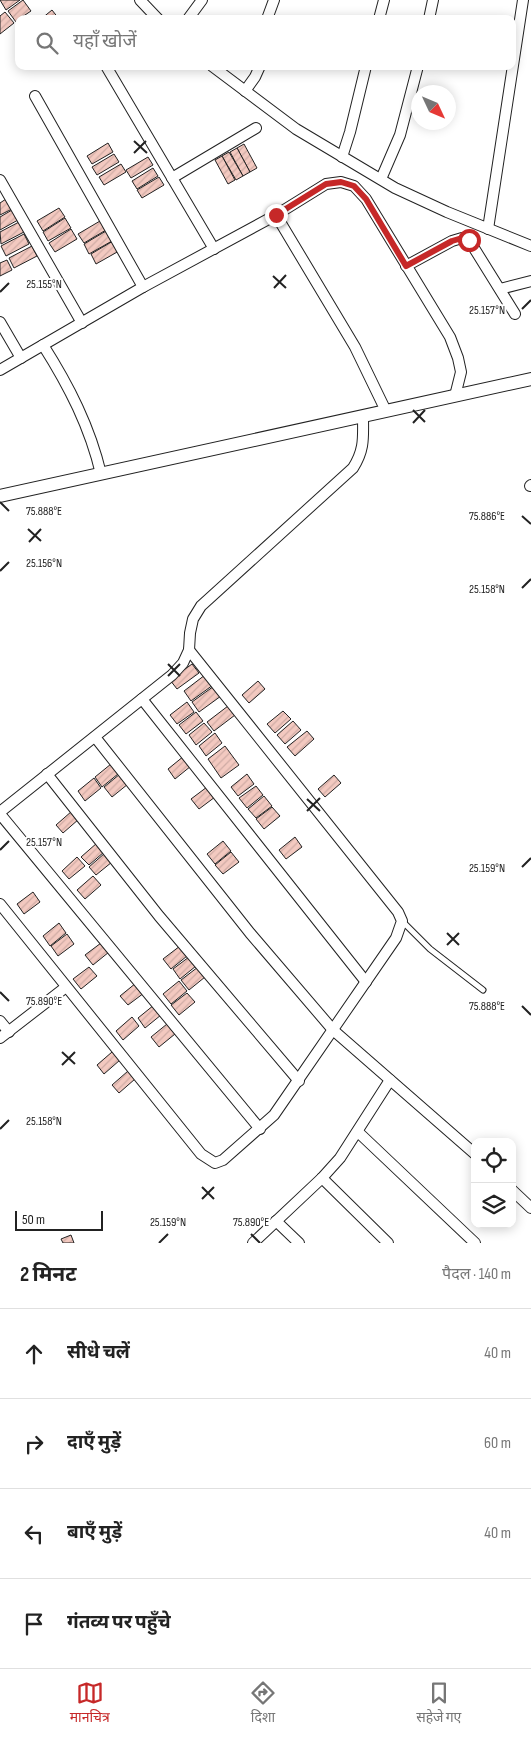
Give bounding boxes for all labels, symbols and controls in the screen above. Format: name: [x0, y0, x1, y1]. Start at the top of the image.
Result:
search box: [15, 15, 516, 70]
icon: search: [33, 29, 61, 57]
text: यहाँ खोजें: [73, 30, 137, 53]
north arrow: [411, 85, 456, 130]
route end: [265, 204, 288, 227]
route start: [458, 229, 481, 252]
text: 25.155°N: [26, 277, 62, 292]
text: 25.157°N: [469, 303, 505, 318]
text: 75.888°E: [26, 504, 62, 519]
text: 75.886°E: [469, 509, 505, 524]
text: 25.156°N: [26, 556, 62, 571]
text: 25.158°N: [469, 582, 505, 597]
text: 25.157°N: [26, 835, 62, 850]
text: 25.159°N: [469, 861, 505, 876]
text: 75.890°E: [26, 994, 62, 1009]
text: 75.888°E: [469, 999, 505, 1014]
text: 25.158°N: [26, 1114, 62, 1129]
map controls: [471, 1138, 516, 1228]
button: locate: [471, 1138, 516, 1183]
button: layers: [471, 1183, 516, 1228]
scale bar: [15, 1208, 102, 1231]
text: 50 m: [22, 1211, 45, 1228]
text: 25.159°N: [150, 1215, 186, 1230]
text: 75.890°E: [233, 1215, 269, 1230]
text: 2 मिनट: [20, 1262, 77, 1287]
text: पैदल · 140 m: [442, 1265, 511, 1284]
icon: ahead: [20, 1340, 48, 1368]
text: सीधे चलें: [67, 1341, 130, 1364]
text: 40 m: [484, 1344, 511, 1363]
icon: right: [20, 1430, 48, 1458]
text: दाएँ मुड़ें: [67, 1431, 121, 1454]
text: 60 m: [484, 1434, 511, 1453]
icon: left: [20, 1520, 48, 1548]
text: बाएँ मुड़ें: [67, 1521, 122, 1544]
text: 40 m: [484, 1524, 511, 1543]
icon: arrive: [20, 1610, 48, 1638]
text: गंतव्य पर पहुँचे: [67, 1611, 171, 1634]
tab: मानचित्र: [70, 1679, 110, 1728]
tab: दिशा: [249, 1679, 277, 1728]
tab: सहेजे गए: [416, 1679, 461, 1728]

